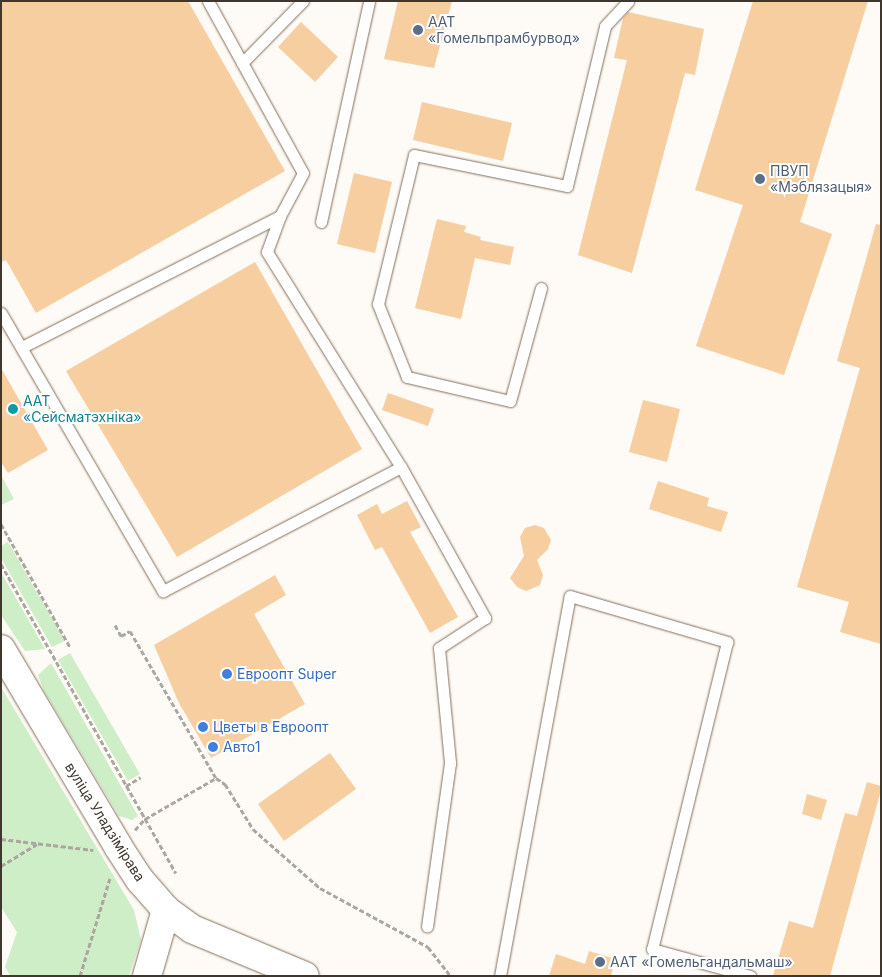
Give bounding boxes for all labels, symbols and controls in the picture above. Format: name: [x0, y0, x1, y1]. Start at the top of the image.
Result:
place label: ААТ «Гомельпрамбурвод»: [428, 14, 580, 46]
marker: ААТ «Гомельпрамбурвод»: [412, 24, 424, 36]
place label: ПВУП «Мэблязацыя»: [770, 163, 872, 196]
marker: ПВУП «Мэблязацыя»: [754, 173, 766, 185]
place label: ААТ «Сейсматэхніка»: [23, 393, 142, 426]
marker: ААТ «Сейсматэхніка»: [7, 403, 19, 415]
place label: Евроопт Super: [237, 666, 337, 682]
marker: Евроопт Super: [221, 668, 233, 680]
place label: Цветы в Евроопт: [213, 719, 328, 735]
marker: Цветы в Евроопт: [197, 721, 209, 733]
place label: Авто1: [223, 739, 260, 755]
marker: Авто1: [207, 741, 219, 753]
street label: вуліца Уладзімірава: [62, 759, 148, 885]
place label: ААТ «Гомельгандальмаш»: [610, 954, 793, 970]
marker: ААТ «Гомельгандальмаш»: [594, 956, 606, 968]

